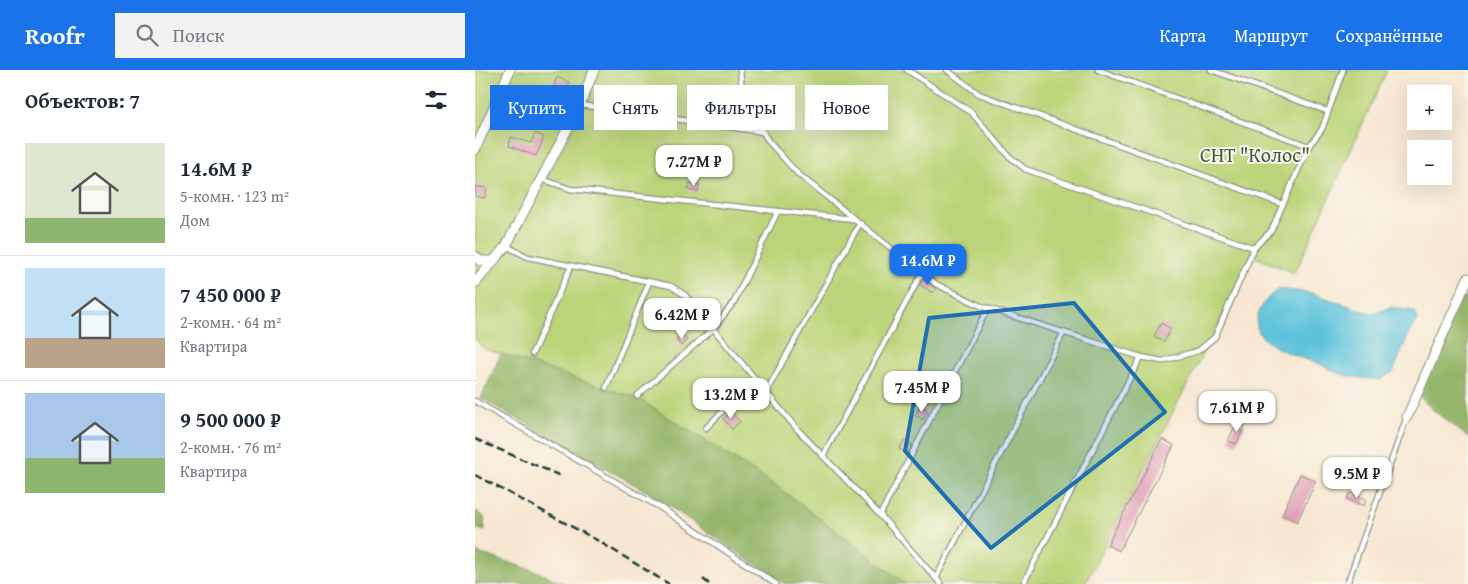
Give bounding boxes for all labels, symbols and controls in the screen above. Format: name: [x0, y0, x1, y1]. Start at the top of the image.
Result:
search box: [115, 13, 465, 58]
text: Roofr: [25, 18, 85, 53]
icon: search: [133, 21, 161, 49]
text: Поиск: [173, 21, 224, 49]
text: Карта: [1160, 22, 1206, 49]
text: Маршрут: [1234, 22, 1308, 49]
text: Сохранённые: [1336, 22, 1443, 49]
text: Объектов: 7: [25, 85, 140, 116]
chip: Купить: [490, 85, 584, 130]
chip: Снять: [594, 85, 677, 130]
chip: Фильтры: [687, 85, 795, 130]
chip: Новое: [805, 85, 888, 130]
map controls: [1407, 85, 1452, 185]
button: +: [1407, 85, 1452, 130]
icon: filters: [422, 86, 450, 114]
park label: СНТ "Колос": [1200, 140, 1310, 169]
button: −: [1407, 140, 1452, 185]
pin: 7.27M ₽: [648, 144, 740, 187]
text: 7.27M ₽: [667, 149, 721, 173]
text: 14.6M ₽: [180, 153, 252, 184]
icon: home: [65, 163, 125, 223]
text: 5-комн. · 123 m²: [180, 184, 289, 208]
text: Дом: [180, 208, 210, 232]
pin: 14.6M ₽: [882, 244, 974, 286]
text: 14.6M ₽: [901, 248, 955, 272]
text: 7 450 000 ₽: [180, 279, 281, 310]
icon: home: [65, 288, 125, 348]
pin: 6.42M ₽: [636, 298, 728, 340]
text: 6.42M ₽: [655, 302, 709, 326]
text: 2-комн. · 64 m²: [180, 310, 281, 334]
text: Квартира: [180, 334, 247, 358]
pin: 7.45M ₽: [876, 370, 968, 413]
text: 7.45M ₽: [895, 375, 949, 399]
pin: 13.2M ₽: [685, 378, 777, 420]
text: 13.2M ₽: [704, 382, 758, 406]
pin: 7.61M ₽: [1191, 390, 1283, 433]
text: 7.61M ₽: [1210, 395, 1264, 419]
text: 9 500 000 ₽: [180, 404, 281, 435]
icon: home: [65, 413, 125, 473]
text: 2-комн. · 76 m²: [180, 435, 281, 459]
pin: 9.5M ₽: [1316, 456, 1398, 499]
text: Квартира: [180, 459, 247, 483]
text: 9.5M ₽: [1334, 461, 1380, 485]

